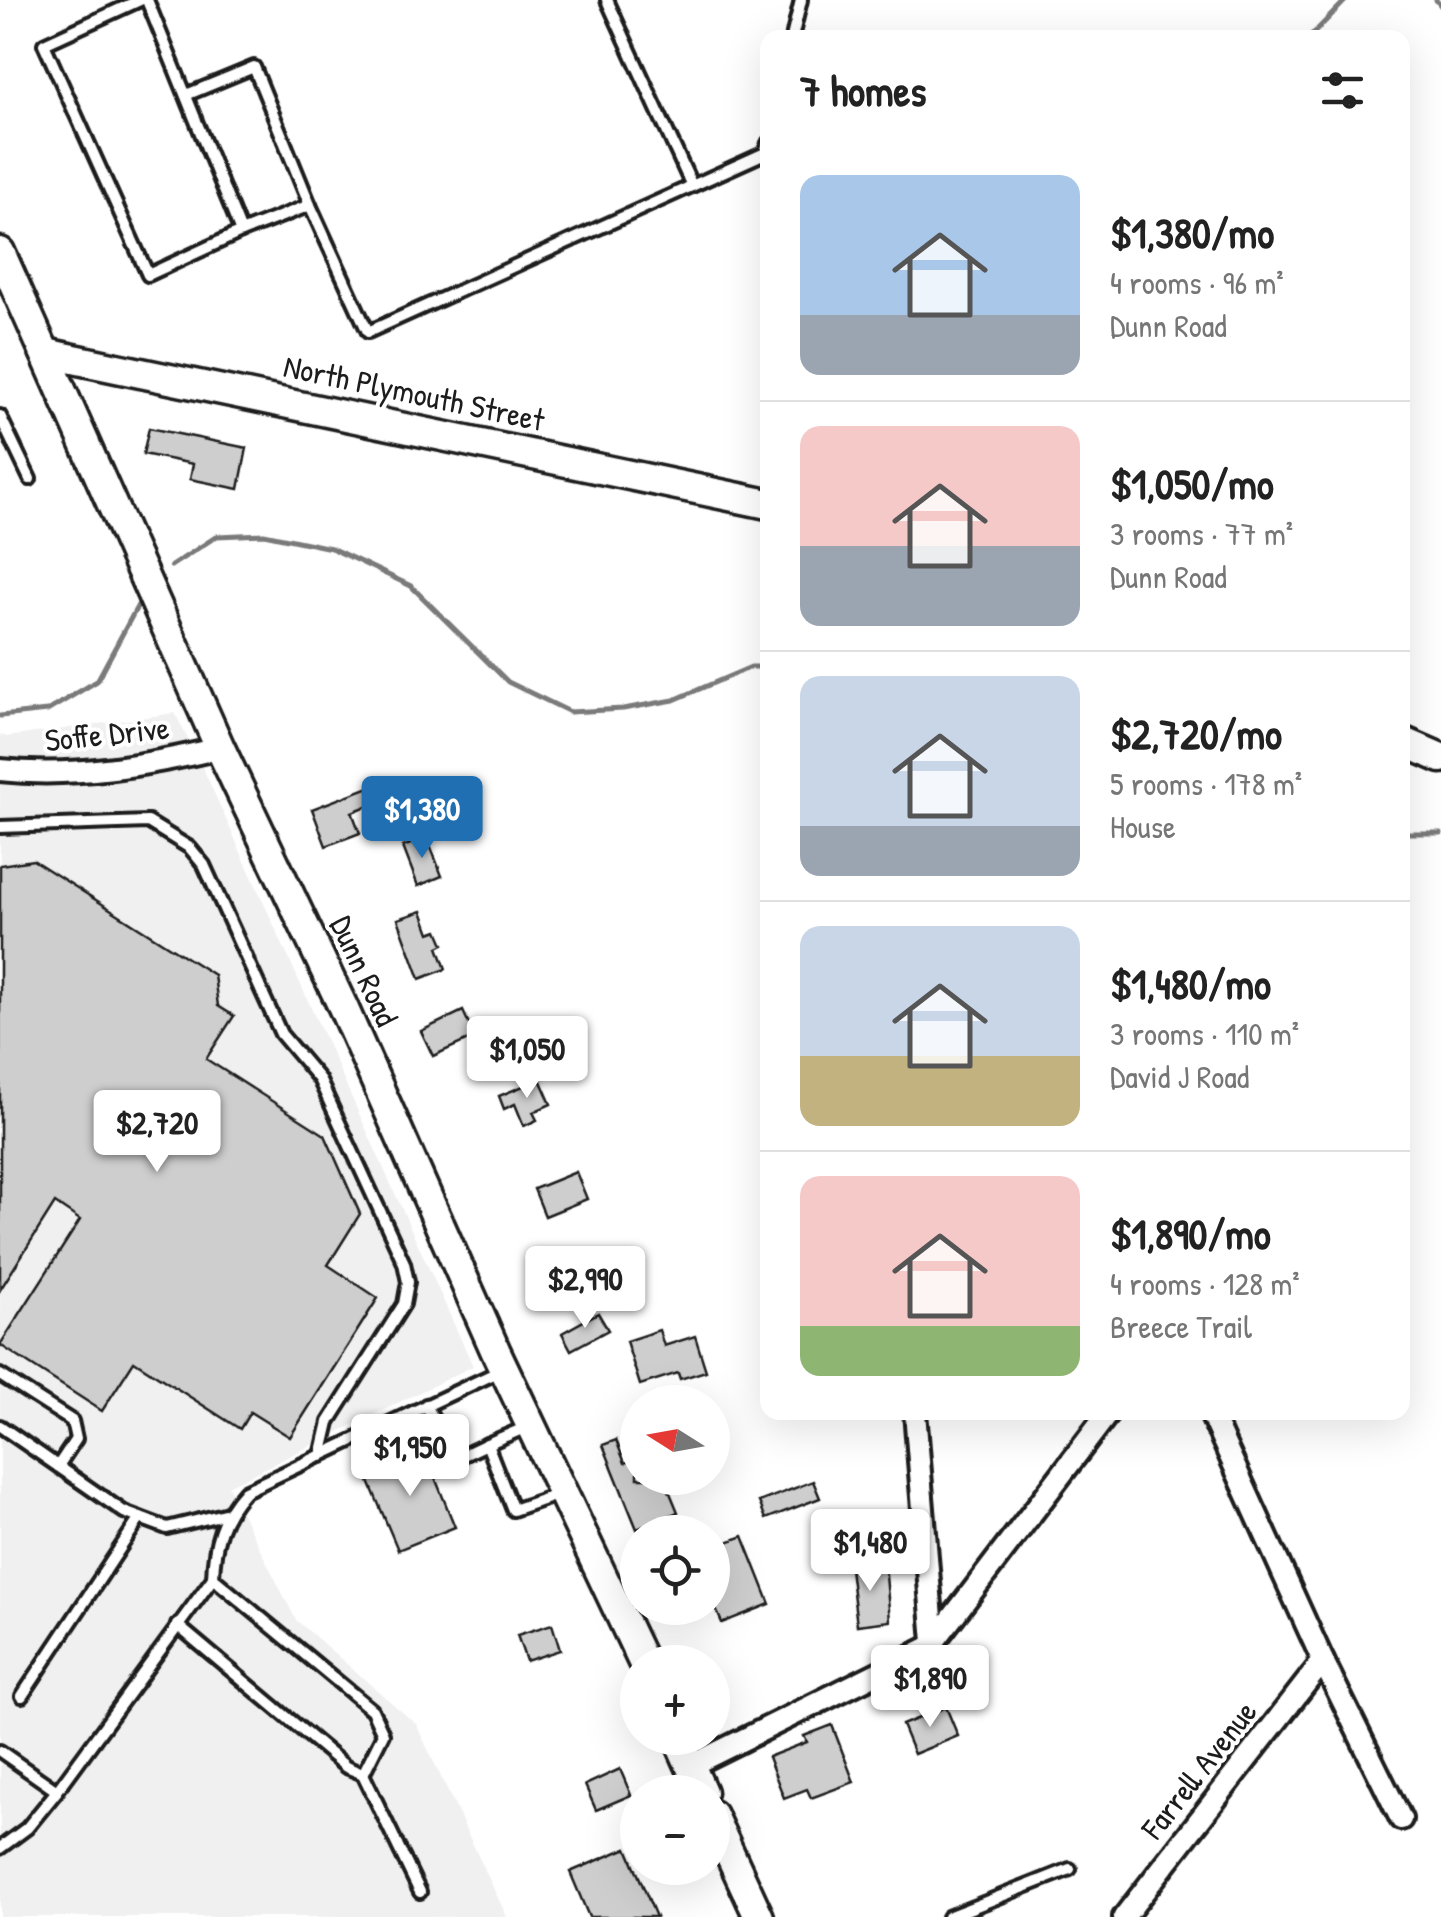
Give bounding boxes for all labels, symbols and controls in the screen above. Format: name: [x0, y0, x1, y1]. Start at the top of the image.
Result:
text: 7 homes: [800, 62, 926, 119]
icon: filters: [1315, 63, 1370, 118]
text: $1,380/mo: [1110, 204, 1274, 261]
icon: home: [880, 215, 1000, 335]
text: 4 rooms · 96 m²: [1110, 261, 1284, 304]
text: Dunn Road: [1110, 304, 1227, 347]
street label: North Plymouth Street: [280, 344, 549, 441]
text: $1,050/mo: [1110, 455, 1274, 512]
icon: home: [880, 466, 1000, 586]
text: 3 rooms · 77 m²: [1110, 512, 1293, 555]
text: Dunn Road: [1110, 555, 1227, 598]
text: $2,720/mo: [1110, 705, 1282, 762]
street label: Soffe Drive: [43, 706, 171, 761]
icon: home: [880, 716, 1000, 836]
text: 5 rooms · 178 m²: [1110, 762, 1302, 805]
pin: $1,380: [341, 776, 503, 861]
text: $1,380: [384, 787, 460, 830]
text: House: [1110, 805, 1176, 848]
street label: Dunn Road: [320, 909, 409, 1033]
text: $1,480/mo: [1110, 955, 1271, 1012]
icon: home: [880, 966, 1000, 1086]
text: 3 rooms · 110 m²: [1110, 1012, 1299, 1055]
pin: $1,050: [446, 1016, 608, 1101]
text: $1,050: [489, 1027, 565, 1070]
text: David J Road: [1110, 1055, 1249, 1098]
pin: $2,720: [76, 1090, 238, 1175]
text: $2,720: [116, 1101, 198, 1144]
text: $1,890/mo: [1110, 1205, 1271, 1262]
icon: home: [880, 1216, 1000, 1336]
pin: $2,990: [504, 1246, 666, 1331]
text: $2,990: [547, 1257, 623, 1300]
text: 4 rooms · 128 m²: [1110, 1262, 1300, 1305]
text: Breece Trail: [1110, 1305, 1252, 1348]
north arrow: [620, 1385, 730, 1495]
map controls: [620, 1385, 730, 1885]
pin: $1,950: [329, 1414, 491, 1499]
text: $1,950: [373, 1425, 447, 1468]
pin: $1,480: [789, 1509, 951, 1594]
button: locate: [620, 1515, 730, 1625]
text: $1,480: [833, 1520, 907, 1563]
button: +: [620, 1645, 730, 1755]
pin: $1,890: [849, 1645, 1011, 1730]
text: $1,890: [893, 1656, 967, 1699]
street label: Farrell Avenue: [1130, 1692, 1266, 1848]
button: −: [620, 1775, 730, 1885]

